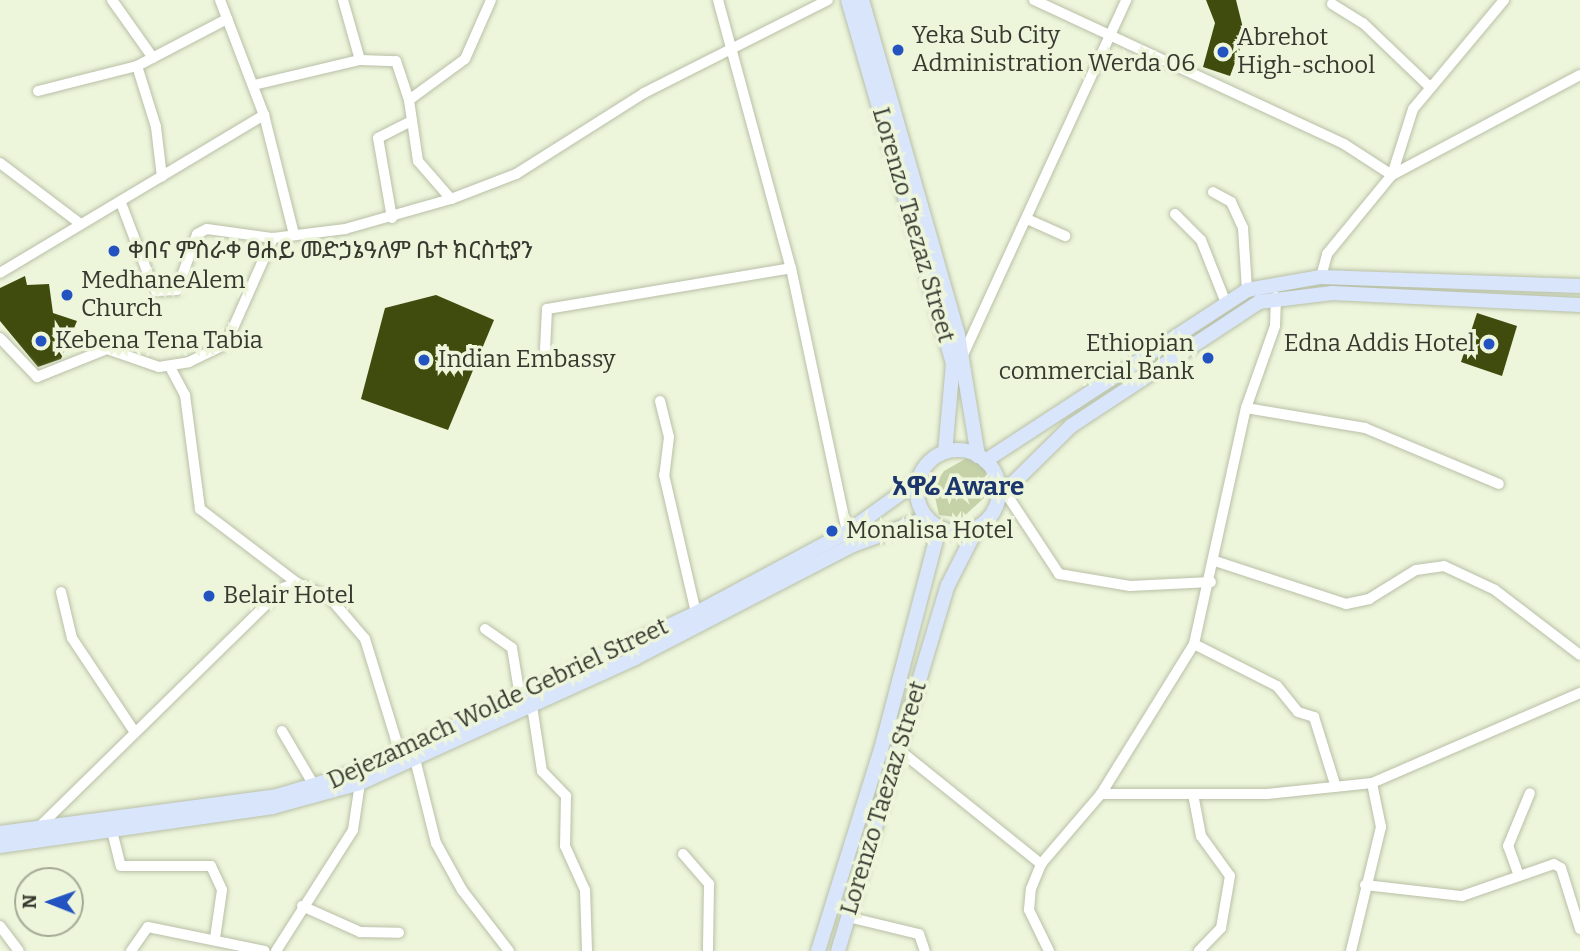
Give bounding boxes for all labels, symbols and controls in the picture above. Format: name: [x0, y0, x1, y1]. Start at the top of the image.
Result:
place label: Yeka Sub City Administration Werda 06: [912, 22, 1195, 78]
place label: Abrehot High-school: [1237, 24, 1375, 80]
marker: Yeka Sub City Administration Werda 06: [890, 42, 906, 58]
marker: Abrehot High-school: [1215, 44, 1231, 60]
street label: Lorenzo Taezaz Street: [866, 104, 960, 346]
place label: ቀበና ምስራቀ ፀሐይ መድኃኔዓለም ቤተ ክርስቲያን: [128, 237, 533, 265]
marker: ቀበና ምስራቀ ፀሐይ መድኃኔዓለም ቤተ ክርስቲያን: [106, 243, 122, 259]
place label: MedhaneAlem Church: [81, 267, 245, 323]
marker: MedhaneAlem Church: [59, 287, 75, 303]
place label: Kebena Tena Tabia: [55, 327, 263, 355]
place label: Ethiopian commercial Bank: [999, 330, 1194, 386]
place label: Edna Addis Hotel: [1284, 330, 1475, 358]
marker: Kebena Tena Tabia: [33, 333, 49, 349]
marker: Edna Addis Hotel: [1481, 336, 1497, 352]
place label: Indian Embassy: [438, 346, 616, 374]
marker: Ethiopian commercial Bank: [1200, 350, 1216, 366]
marker: Indian Embassy: [416, 352, 432, 368]
district label: አዋሬ Aware: [892, 471, 1024, 503]
place label: Monalisa Hotel: [846, 517, 1013, 545]
marker: Monalisa Hotel: [824, 523, 840, 539]
place label: Belair Hotel: [223, 582, 355, 610]
marker: Belair Hotel: [201, 588, 217, 604]
street label: Dejezamach Wolde Gebriel Street: [323, 612, 673, 796]
street label: Lorenzo Taezaz Street: [835, 678, 933, 918]
north arrow: [14, 867, 84, 937]
text: N: [18, 894, 41, 909]

